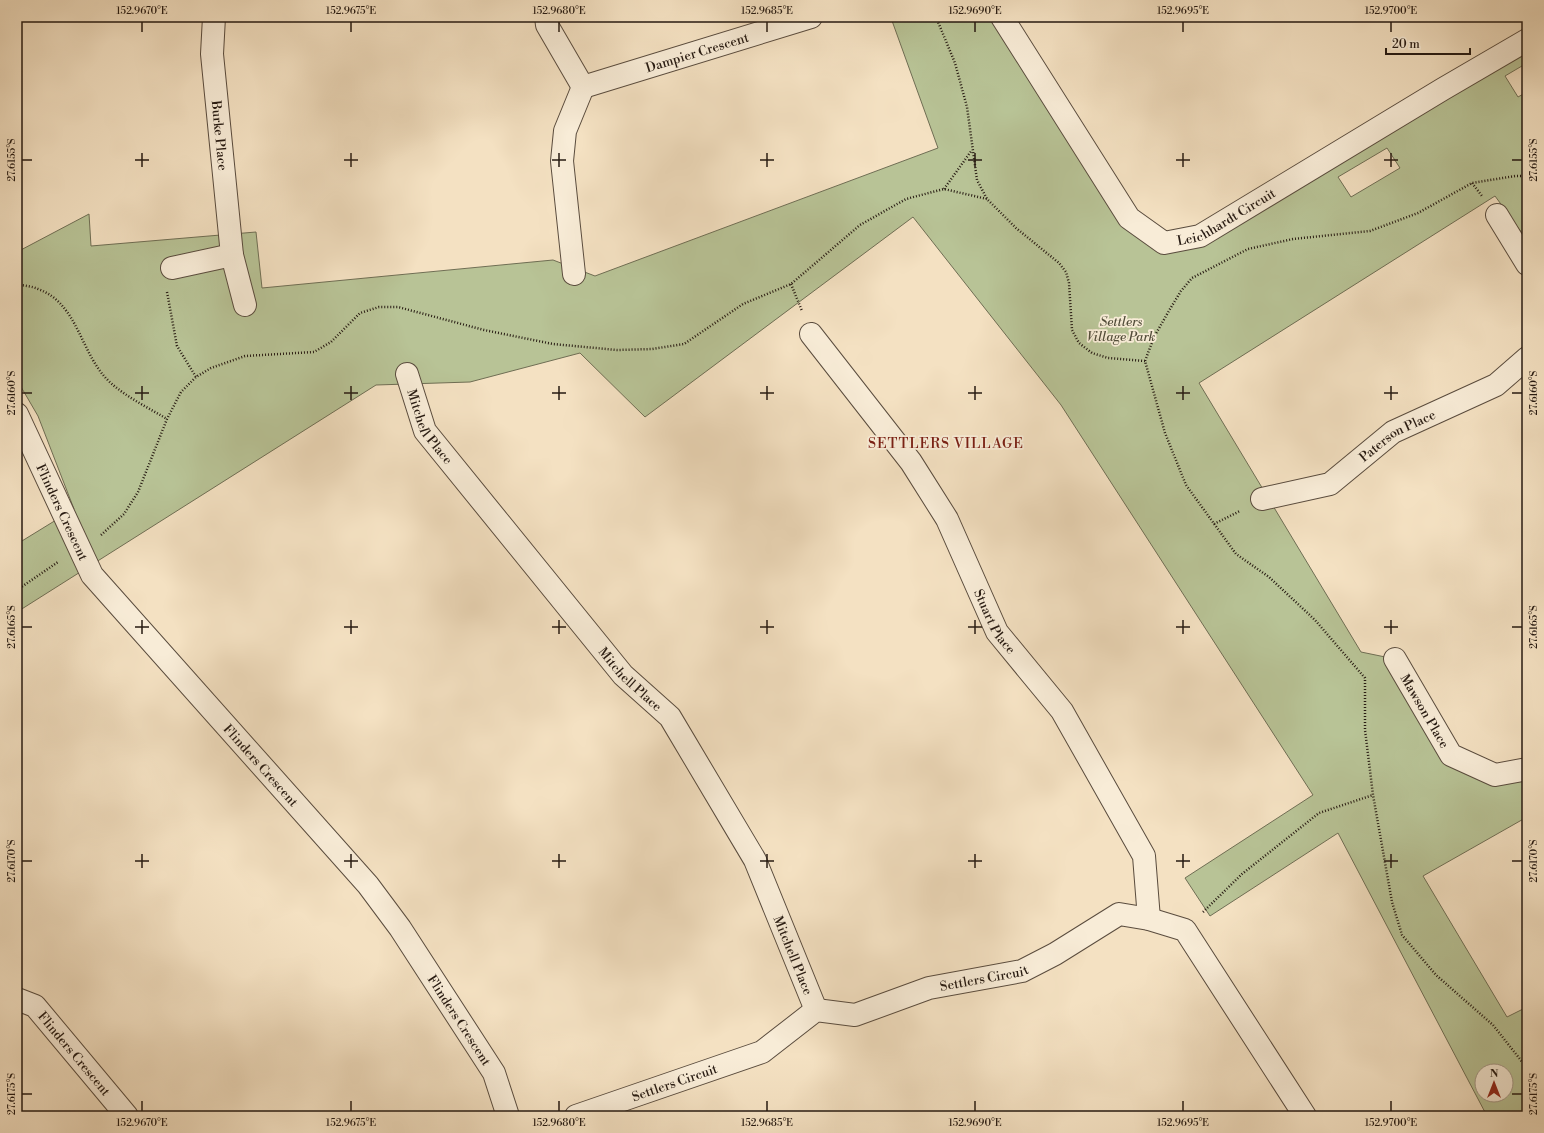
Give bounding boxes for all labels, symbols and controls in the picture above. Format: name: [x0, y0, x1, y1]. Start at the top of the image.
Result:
text: 152.9670°E: [116, 5, 168, 17]
text: 152.9675°E: [326, 5, 376, 17]
text: 152.9680°E: [532, 5, 586, 17]
text: 152.9685°E: [741, 5, 793, 17]
text: 152.9690°E: [948, 5, 1002, 17]
text: 152.9695°E: [1157, 5, 1209, 17]
text: 152.9700°E: [1365, 5, 1417, 17]
street label: Dampier Crescent: [644, 29, 751, 76]
scale bar: [1386, 30, 1470, 56]
text: 20 m: [1392, 37, 1420, 52]
street label: Burke Place: [208, 99, 231, 172]
text: 27.6155°S: [6, 138, 18, 182]
text: 27.6155°S: [1528, 138, 1540, 182]
street label: Leichhardt Circuit: [1176, 185, 1279, 249]
park label: Settlers Village Park: [1087, 314, 1155, 345]
text: 27.6160°S: [6, 371, 18, 415]
text: 27.6160°S: [1528, 371, 1540, 415]
street label: Mitchell Place: [403, 387, 456, 468]
street label: Paterson Place: [1356, 407, 1438, 466]
district label: SETTLERS VILLAGE: [868, 435, 1024, 453]
street label: Flinders Crescent: [32, 461, 91, 564]
street label: Stuart Place: [970, 587, 1019, 658]
text: 27.6165°S: [6, 605, 18, 649]
text: 27.6165°S: [1528, 605, 1540, 649]
street label: Mitchell Place: [595, 644, 665, 715]
street label: Mawson Place: [1397, 671, 1452, 752]
street label: Flinders Crescent: [220, 721, 301, 810]
text: 27.6170°S: [6, 839, 18, 883]
text: 27.6170°S: [1528, 839, 1540, 883]
street label: Mitchell Place: [770, 914, 816, 998]
street label: Settlers Circuit: [939, 962, 1032, 995]
street label: Flinders Crescent: [424, 972, 494, 1069]
street label: Flinders Crescent: [34, 1009, 114, 1100]
street label: Settlers Circuit: [630, 1061, 720, 1105]
north arrow: [1474, 1063, 1514, 1103]
text: N: [1490, 1067, 1499, 1081]
text: 27.6175°S: [6, 1073, 18, 1115]
text: 27.6175°S: [1528, 1073, 1540, 1115]
text: 152.9670°E: [116, 1117, 168, 1129]
text: 152.9675°E: [326, 1117, 376, 1129]
text: 152.9680°E: [532, 1117, 586, 1129]
text: 152.9685°E: [741, 1117, 793, 1129]
text: 152.9690°E: [948, 1117, 1002, 1129]
text: 152.9695°E: [1157, 1117, 1209, 1129]
text: 152.9700°E: [1365, 1117, 1417, 1129]

